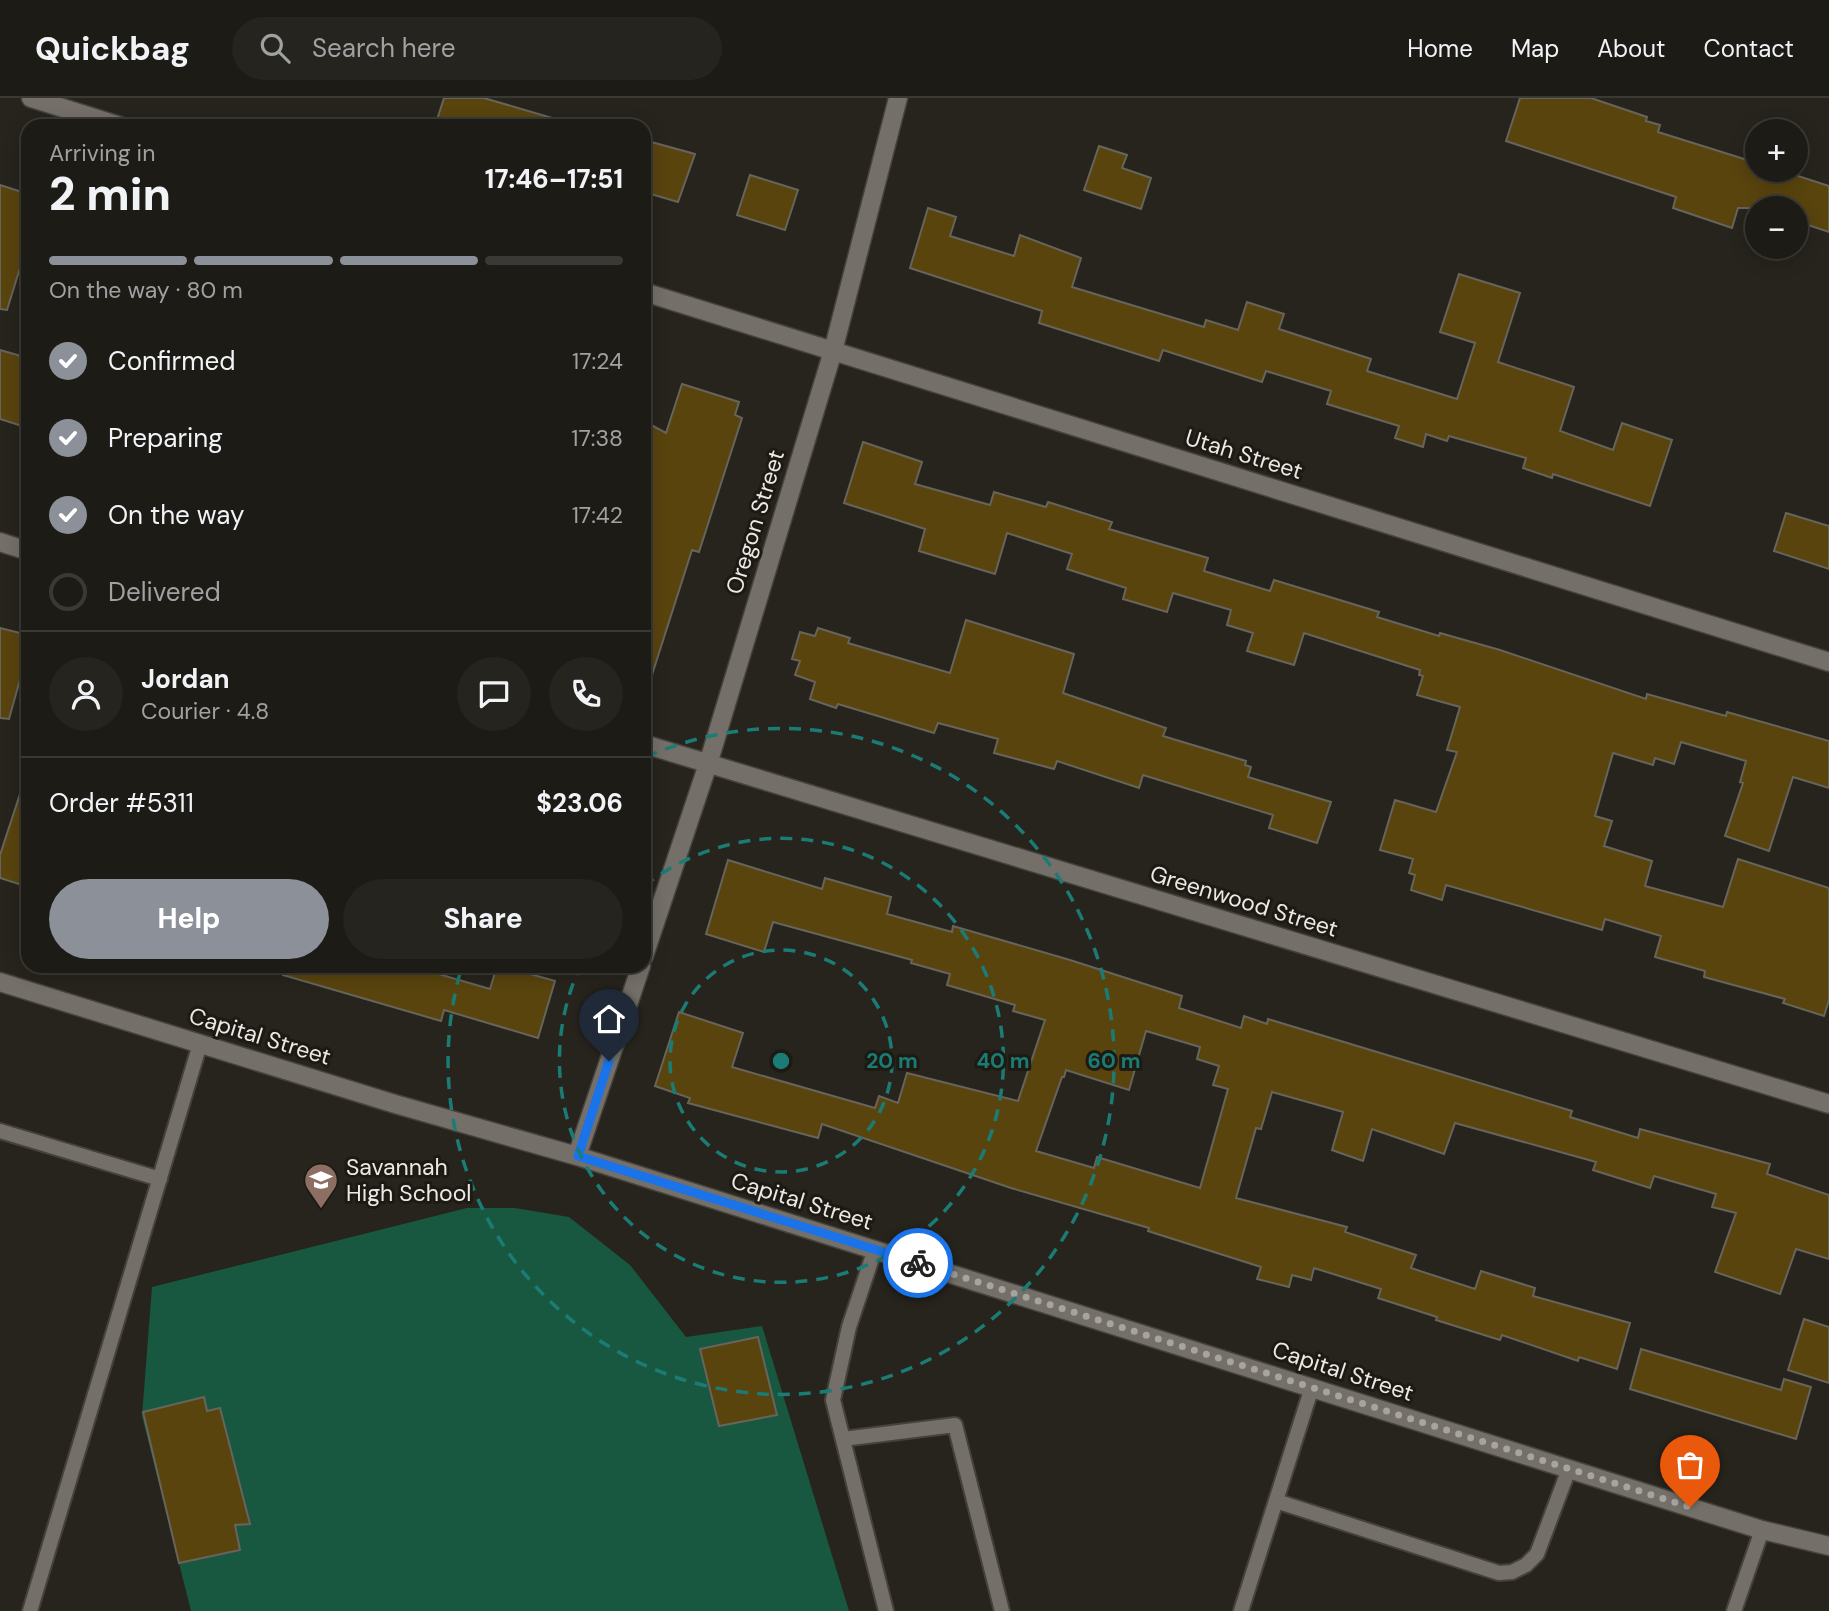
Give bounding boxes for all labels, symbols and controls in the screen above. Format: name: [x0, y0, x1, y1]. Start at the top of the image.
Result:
search box: [232, 17, 722, 80]
text: Quickbag: [35, 27, 190, 70]
icon: search: [256, 29, 294, 67]
text: Search here: [312, 31, 455, 65]
text: Home: [1407, 33, 1473, 64]
text: Map: [1511, 33, 1559, 64]
text: About: [1597, 33, 1666, 64]
text: Contact: [1704, 33, 1794, 64]
map controls: [1745, 119, 1808, 259]
button: +: [1745, 119, 1808, 182]
text: Arriving in: [49, 138, 155, 168]
text: 17:46–17:51: [485, 162, 623, 196]
text: 2 min: [49, 164, 171, 224]
button: −: [1745, 196, 1808, 259]
text: On the way · 80 m: [49, 275, 243, 305]
icon: check: [49, 342, 87, 380]
text: Confirmed: [108, 344, 235, 378]
text: 17:24: [572, 346, 623, 376]
icon: check: [49, 419, 87, 457]
text: Preparing: [108, 421, 223, 455]
street label: Utah Street: [1182, 422, 1306, 486]
text: 17:38: [571, 423, 623, 453]
street label: Oregon Street: [719, 446, 791, 598]
icon: check: [49, 496, 87, 534]
text: On the way: [108, 498, 244, 532]
text: 17:42: [572, 500, 623, 530]
text: Delivered: [108, 575, 221, 609]
button: person: [49, 657, 123, 731]
button: chat: [457, 657, 531, 731]
button: phone: [549, 657, 623, 731]
text: Jordan: [141, 662, 230, 696]
text: Courier · 4.8: [141, 696, 269, 726]
text: Order #5311: [49, 786, 194, 820]
text: $23.06: [536, 786, 623, 820]
street label: Greenwood Street: [1146, 858, 1342, 944]
button: Help: [49, 879, 329, 959]
button: Share: [343, 879, 623, 959]
pin: [579, 989, 639, 1061]
street label: Capital Street: [185, 1000, 335, 1072]
icon: home: [590, 1000, 628, 1038]
text: 20 m: [866, 1047, 918, 1075]
text: 40 m: [976, 1047, 1030, 1075]
text: 60 m: [1088, 1047, 1140, 1075]
centre of rings: [769, 1049, 793, 1073]
place label: Savannah High School: [346, 1152, 472, 1208]
school or university icon: Savannah High School: [302, 1161, 340, 1210]
street label: Capital Street: [727, 1165, 877, 1237]
courier: [883, 1228, 953, 1298]
icon: bike: [899, 1244, 937, 1282]
street label: Capital Street: [1269, 1334, 1417, 1408]
pin: [1660, 1435, 1720, 1507]
icon: bag: [1671, 1446, 1709, 1484]

